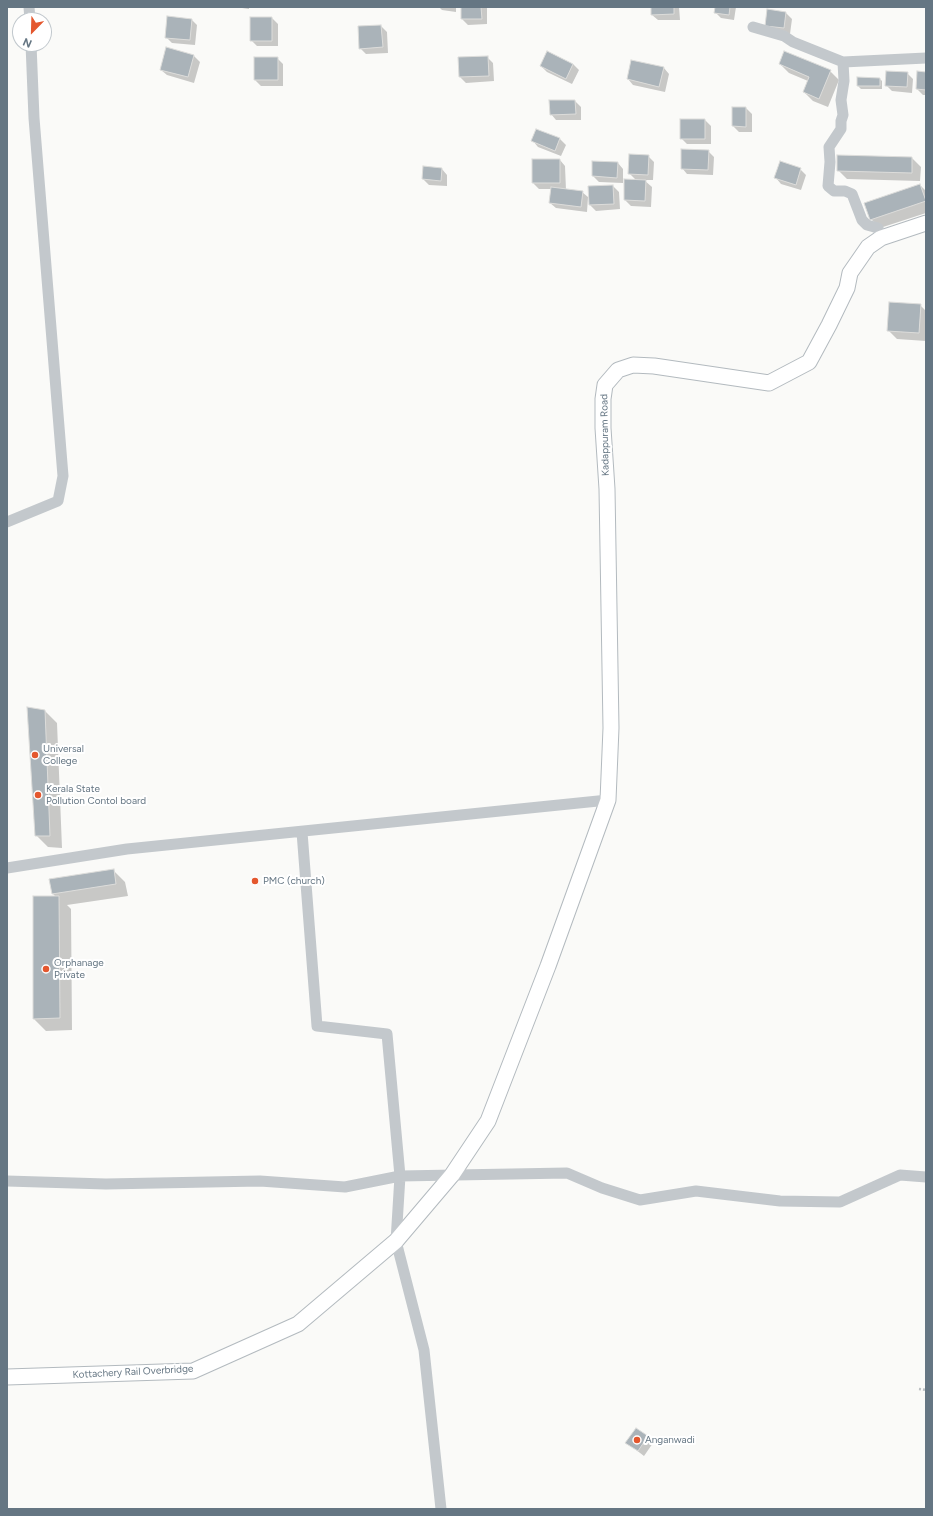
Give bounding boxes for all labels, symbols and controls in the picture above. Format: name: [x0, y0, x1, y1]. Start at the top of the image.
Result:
north arrow: [12, 12, 52, 52]
text: N: [21, 35, 34, 50]
street label: Kadappuram Road: [598, 394, 612, 476]
place label: Universal College: [43, 743, 84, 766]
marker: Universal College: [30, 750, 40, 760]
place label: Kerala State Pollution Contol board: [46, 783, 146, 806]
marker: Kerala State Pollution Contol board: [33, 790, 43, 800]
place label: PMC (church): [263, 875, 325, 887]
marker: PMC (church): [250, 876, 260, 886]
place label: Orphanage Private: [54, 957, 104, 980]
marker: Orphanage Private: [41, 964, 51, 974]
street label: Kottachery Rail Overbridge: [72, 1363, 194, 1381]
place label: Anganwadi: [645, 1434, 695, 1446]
marker: Anganwadi: [632, 1435, 642, 1445]

